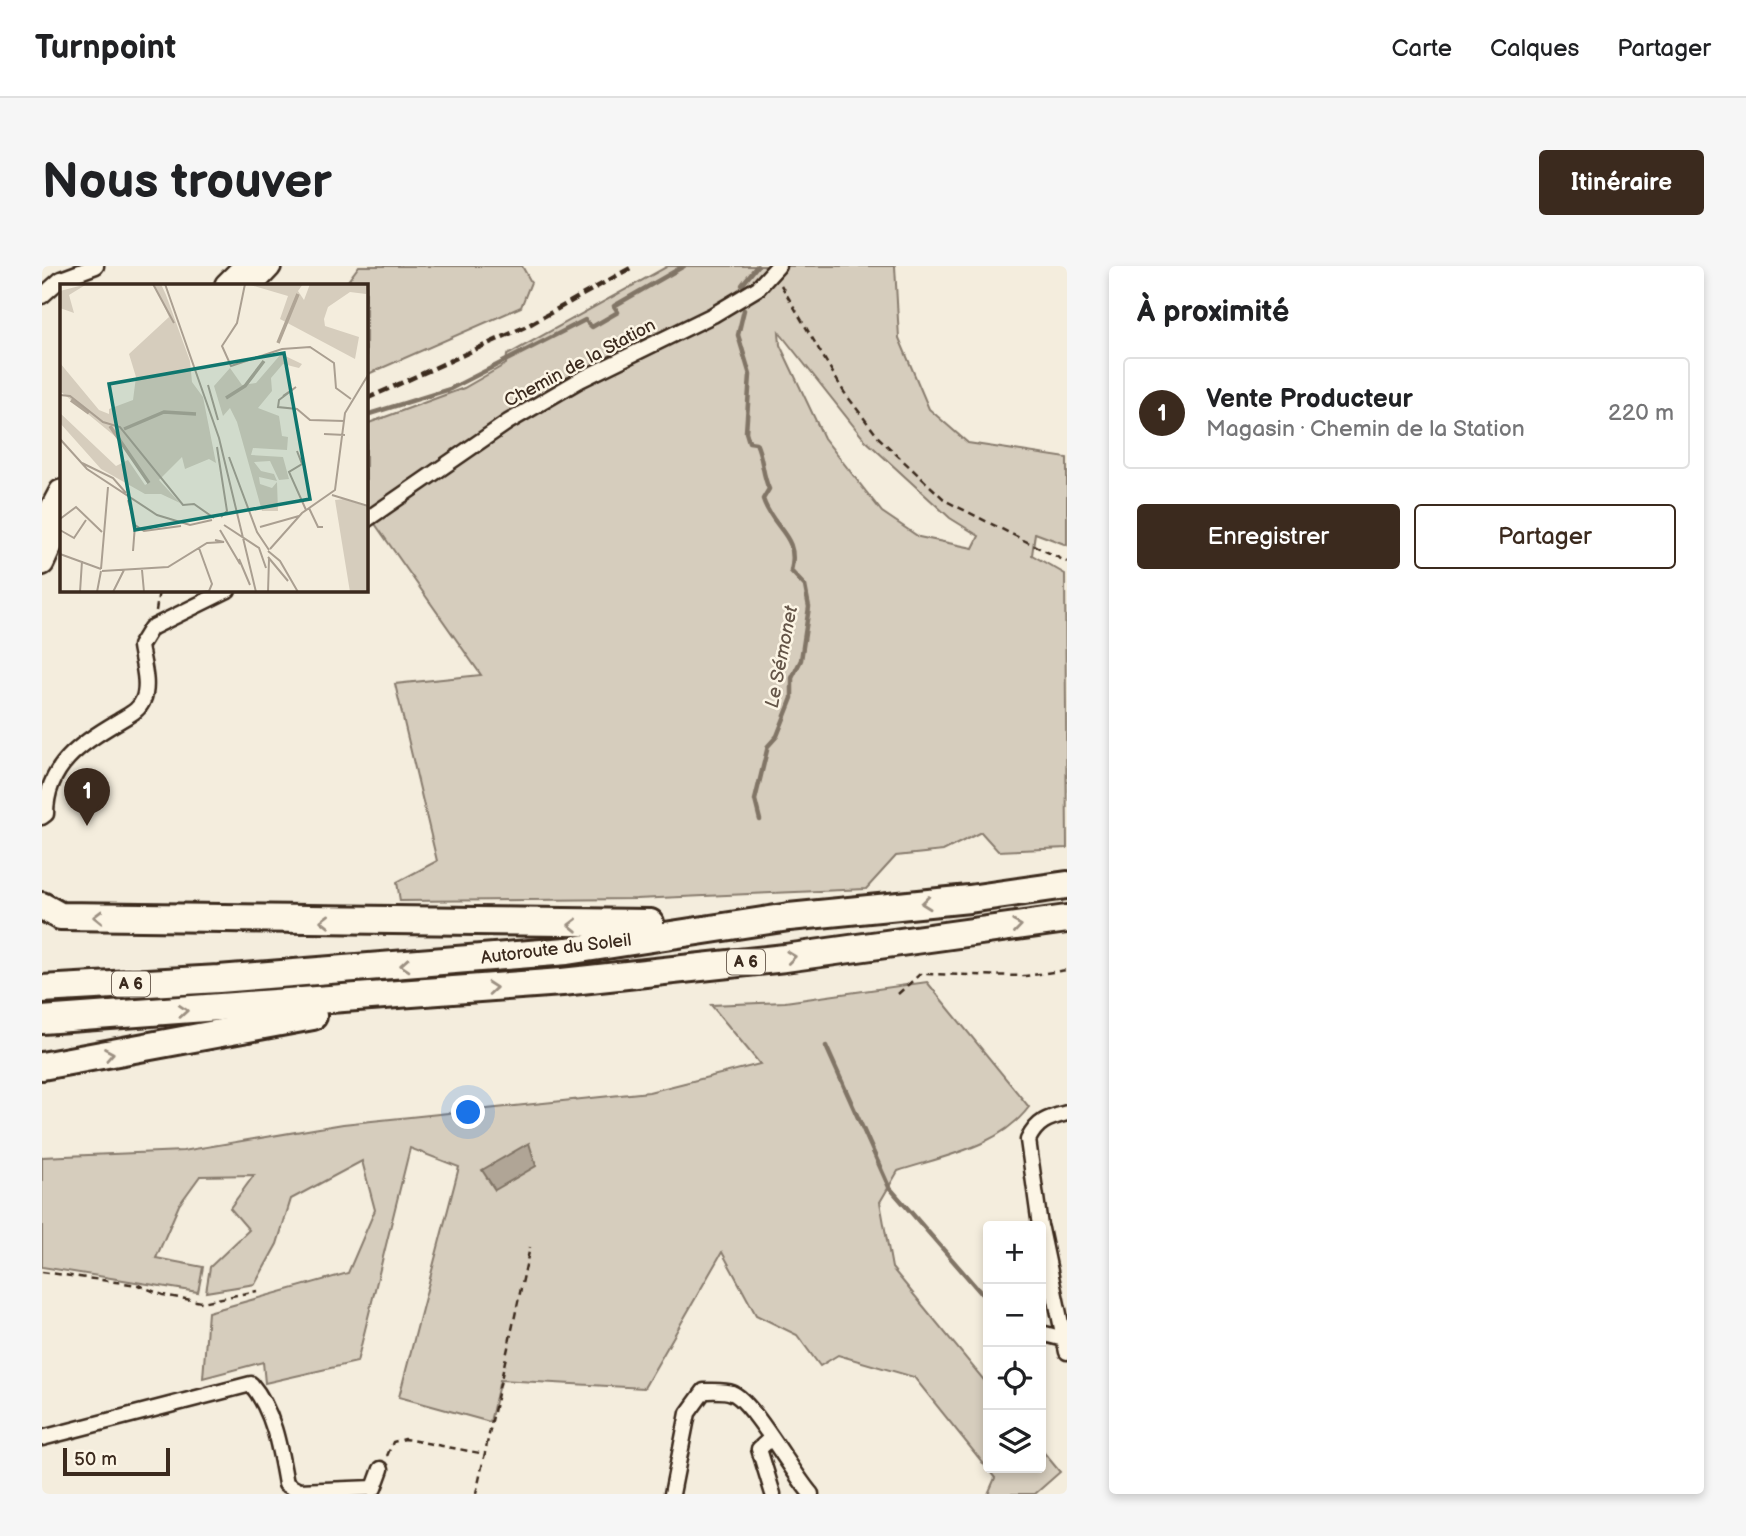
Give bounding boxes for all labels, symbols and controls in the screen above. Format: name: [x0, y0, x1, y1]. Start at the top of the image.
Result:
text: Turnpoint: [35, 28, 176, 68]
text: Carte: [1392, 34, 1452, 63]
text: Calques: [1490, 34, 1579, 63]
text: Partager: [1617, 34, 1711, 63]
button: Itinéraire: [1539, 150, 1704, 215]
text: Nous trouver: [42, 153, 332, 212]
inset map: [60, 284, 368, 592]
text: À proximité: [1137, 294, 1289, 330]
street label: Chemin de la Station: [501, 314, 659, 412]
text: Vente Producteur: [1206, 384, 1413, 415]
text: 1: [1157, 399, 1167, 427]
text: 220 m: [1608, 399, 1674, 427]
text: Magasin · Chemin de la Station: [1206, 415, 1525, 443]
button: Enregistrer: [1137, 504, 1400, 569]
button: Partager: [1414, 504, 1676, 569]
water label: Le Sémonet: [761, 603, 803, 710]
pin: 1: [64, 768, 110, 826]
one-way arrow: [921, 895, 932, 910]
one-way arrow: [92, 909, 102, 925]
one-way arrow: [319, 913, 330, 929]
one-way arrow: [568, 917, 579, 932]
one-way arrow: [1011, 919, 1023, 934]
street label: Autoroute du Soleil: [480, 929, 632, 969]
one-way arrow: [786, 949, 797, 964]
road number: A 6: [727, 950, 765, 974]
one-way arrow: [399, 957, 410, 972]
road number: A 6: [112, 972, 150, 996]
one-way arrow: [487, 981, 498, 996]
one-way arrow: [178, 1004, 189, 1019]
one-way arrow: [103, 1047, 115, 1062]
your location: [451, 1095, 485, 1129]
map controls: [983, 1221, 1046, 1473]
button: +: [983, 1221, 1046, 1284]
button: −: [983, 1284, 1046, 1347]
button: locate: [983, 1347, 1046, 1410]
button: layers: [983, 1410, 1046, 1473]
scale bar: [63, 1445, 170, 1477]
text: 50 m: [74, 1448, 117, 1471]

